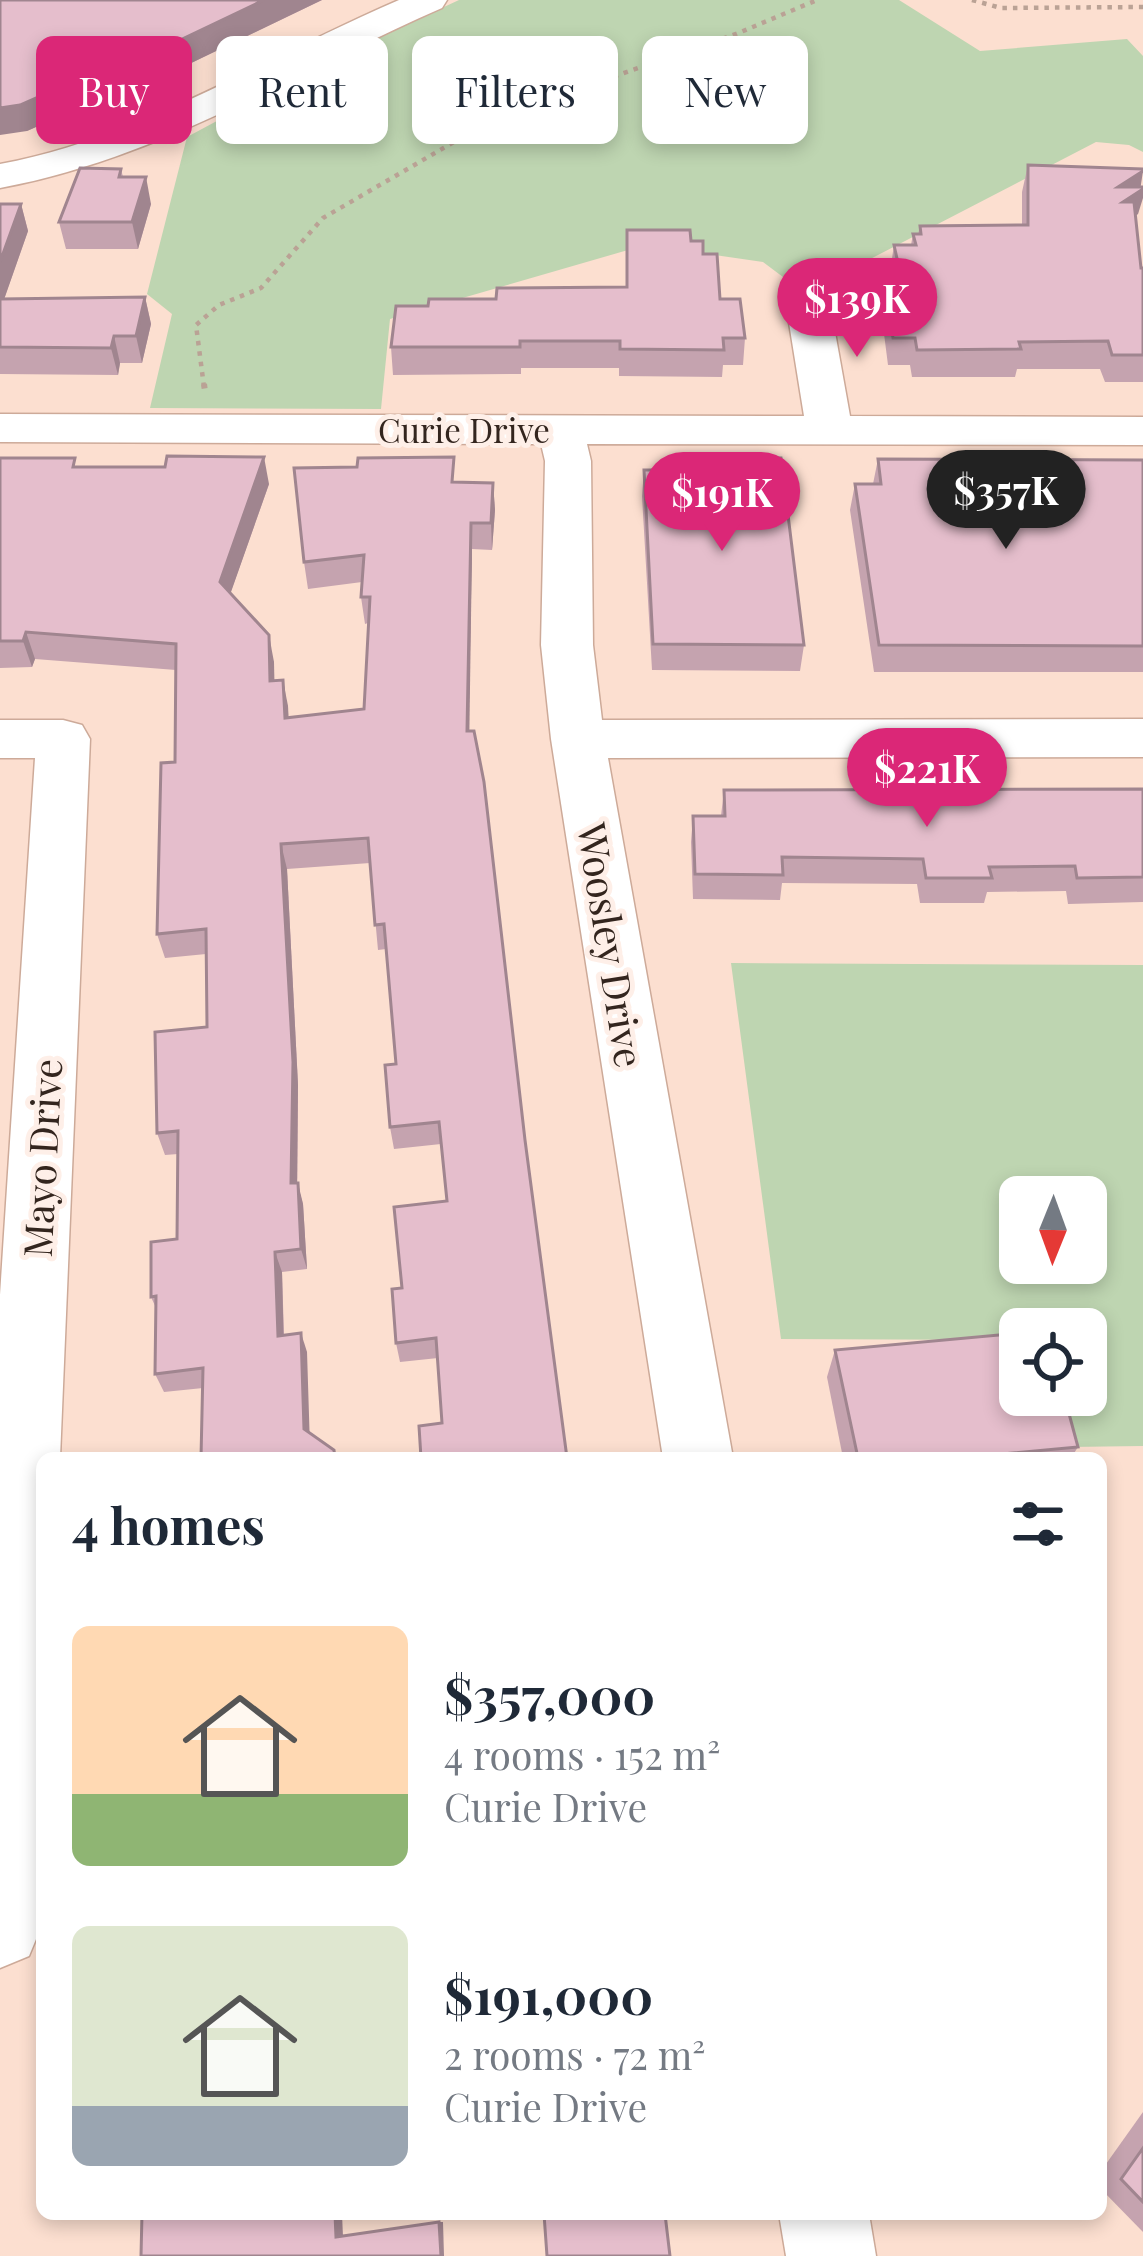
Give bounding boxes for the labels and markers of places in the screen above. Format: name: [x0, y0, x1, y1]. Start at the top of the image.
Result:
pin: $139K: [773, 258, 941, 360]
pin: $357K: [922, 450, 1090, 552]
pin: $191K: [638, 452, 806, 554]
pin: $221K: [843, 728, 1011, 830]

